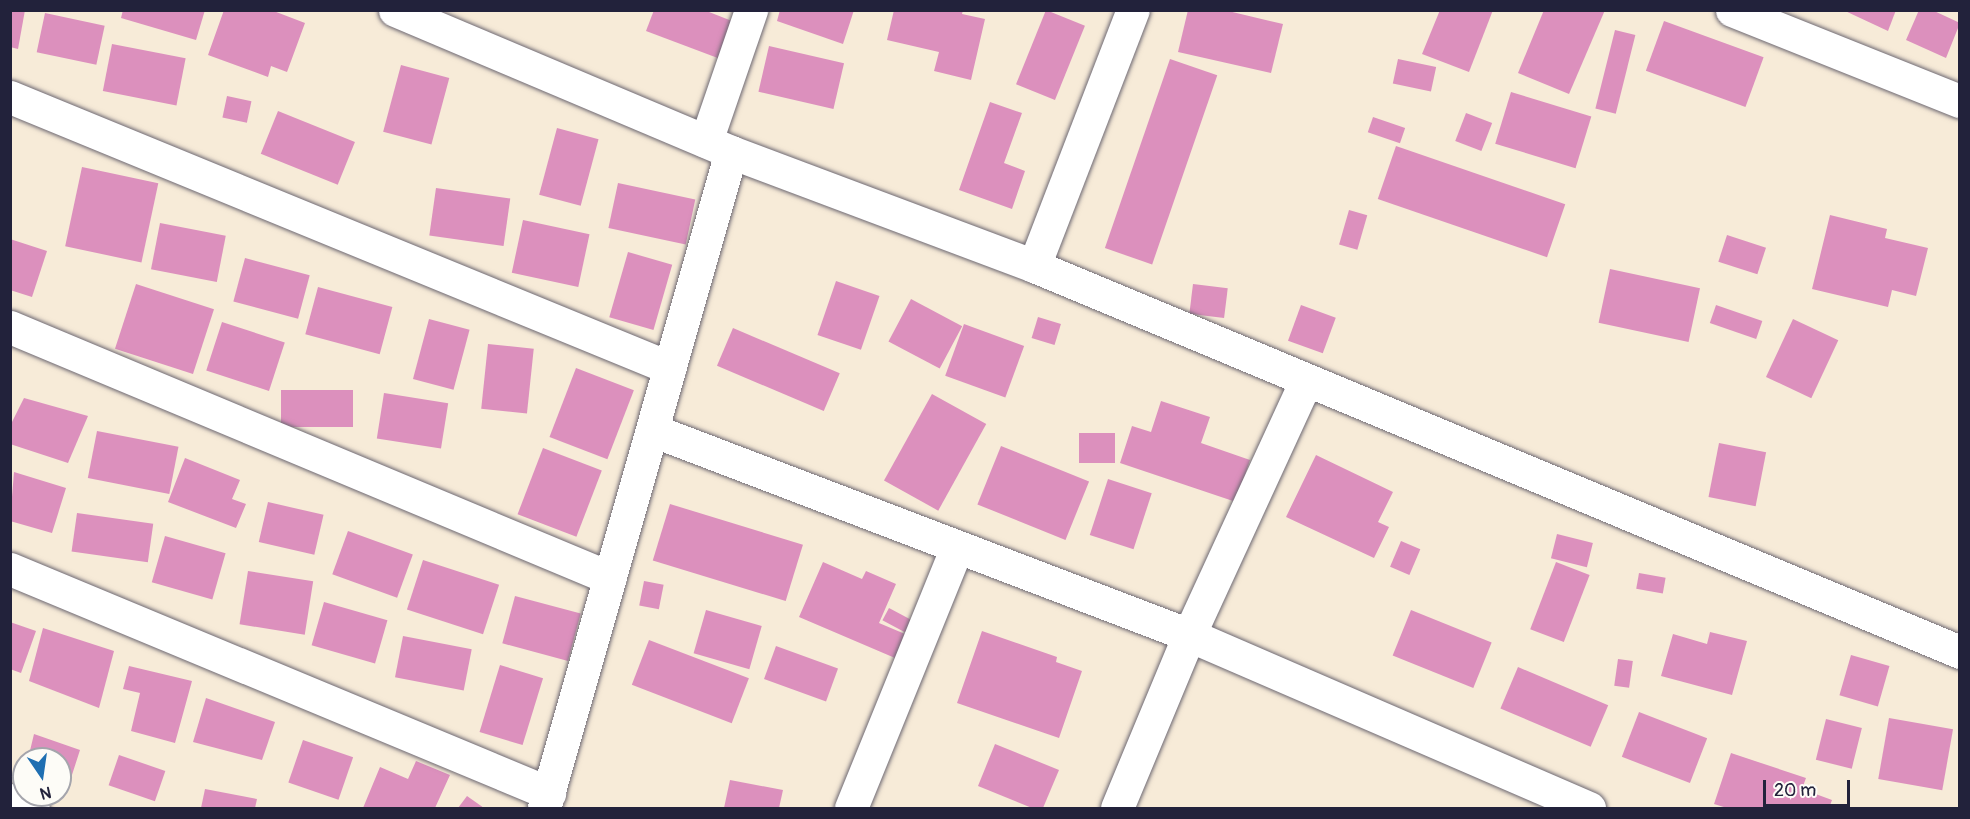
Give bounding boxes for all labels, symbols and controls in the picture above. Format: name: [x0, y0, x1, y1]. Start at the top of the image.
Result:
north arrow: [12, 747, 72, 807]
scale bar: [1766, 768, 1853, 806]
text: 20 m: [1774, 779, 1816, 802]
text: N: [38, 782, 53, 804]

